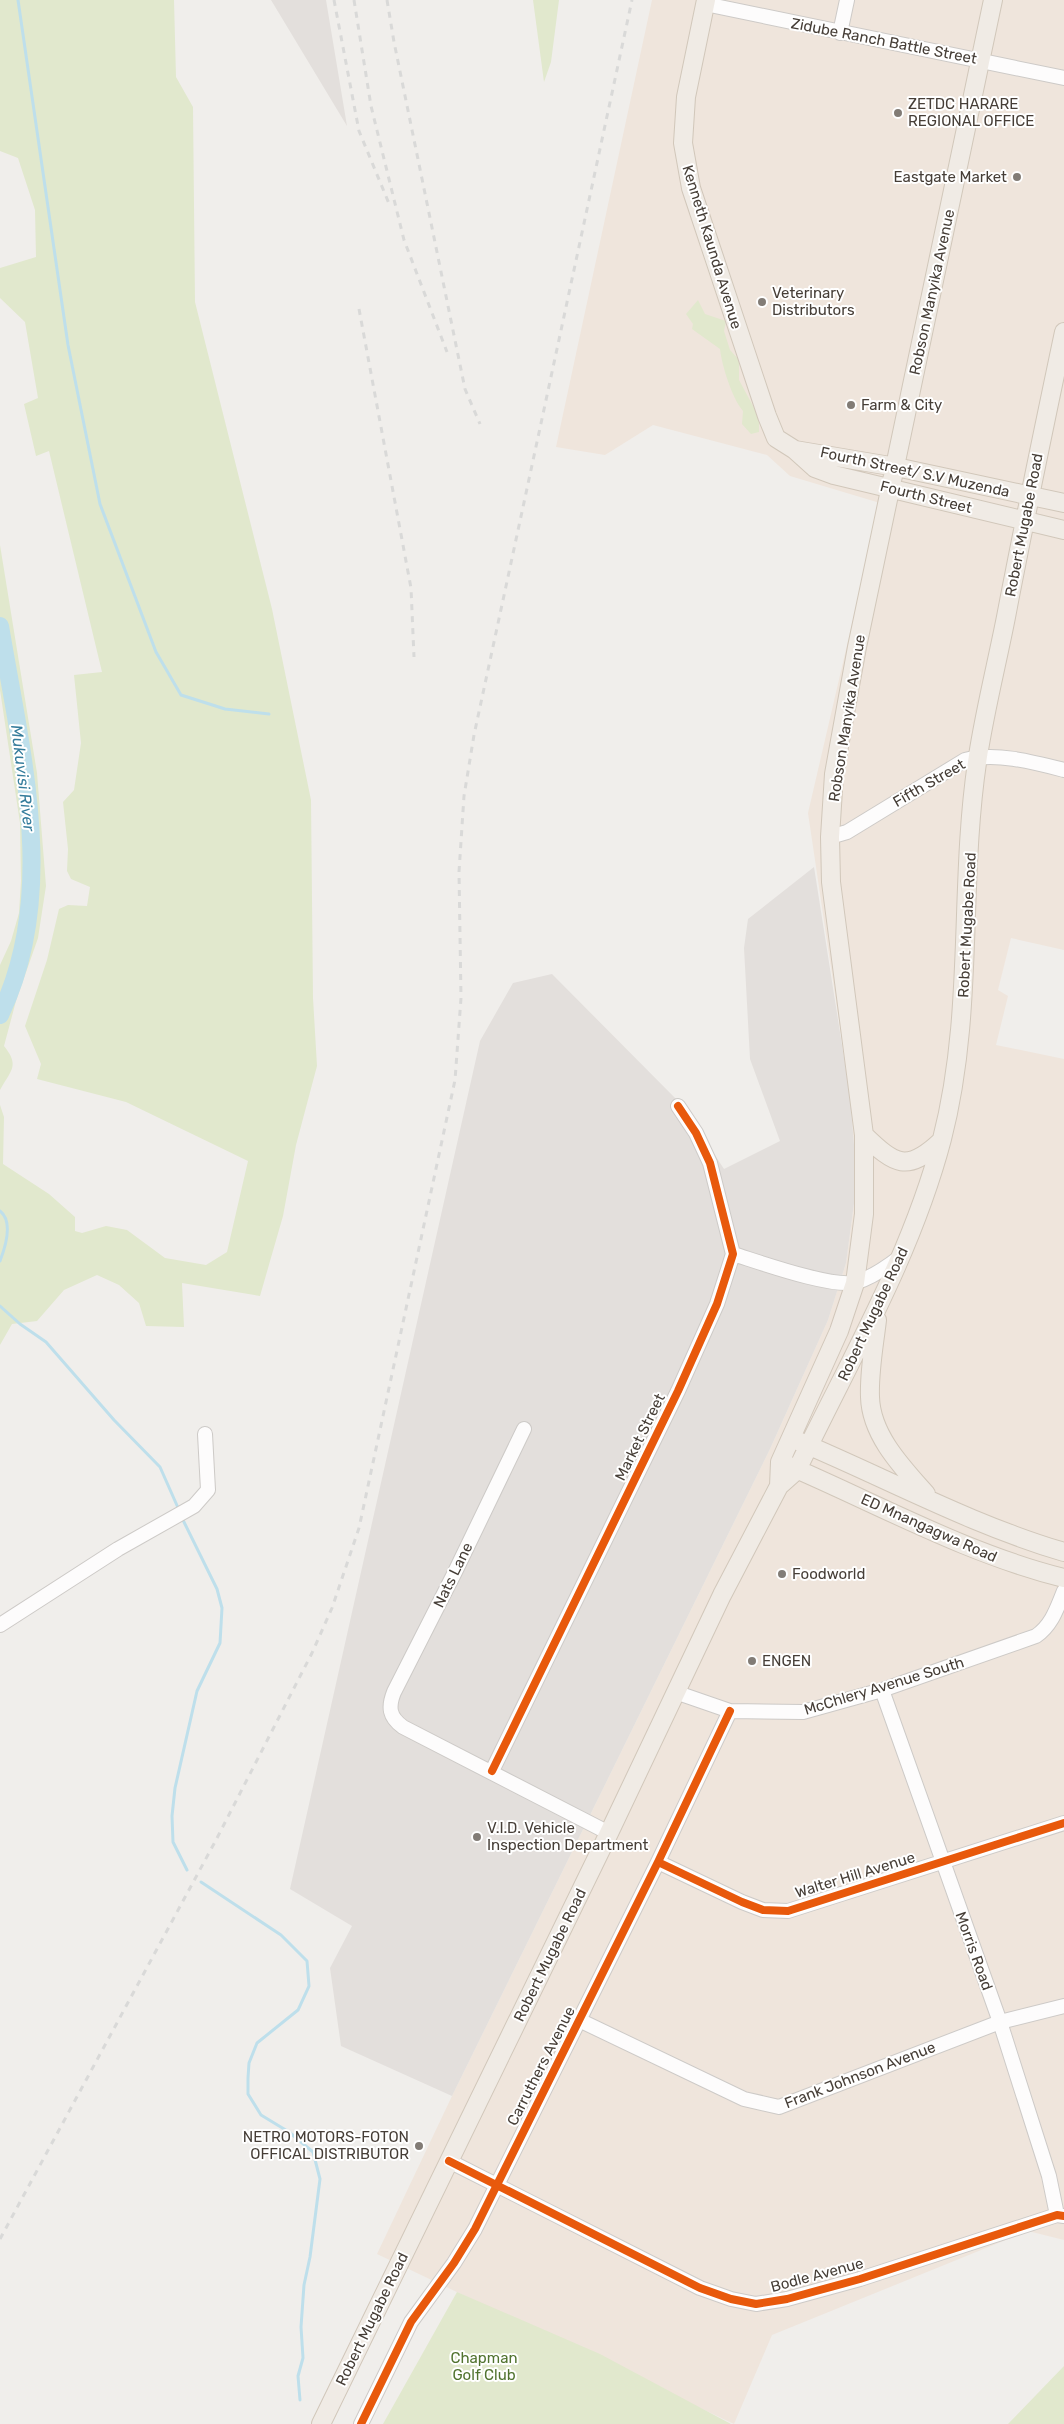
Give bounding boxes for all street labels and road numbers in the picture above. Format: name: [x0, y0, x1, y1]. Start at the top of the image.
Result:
street label: Zidube Ranch Battle Street: [790, 14, 979, 68]
street label: Kenneth Kaunda Avenue: [678, 163, 746, 331]
street label: Robson Manyika Avenue: [906, 208, 958, 376]
street label: Fourth Street/ S.V Muzenda: [818, 443, 1012, 501]
street label: Robert Mugabe Road: [1001, 452, 1047, 598]
street label: Fourth Street: [878, 477, 974, 517]
street label: Robson Manyika Avenue: [825, 633, 869, 803]
street label: Fifth Street: [890, 755, 968, 811]
street label: Robert Mugabe Road: [954, 852, 980, 998]
street label: Robert Mugabe Road: [834, 1244, 912, 1384]
street label: Market Street: [611, 1390, 669, 1483]
street label: ED Mnangagwa Road: [858, 1490, 1000, 1566]
street label: Nats Lane: [430, 1540, 476, 1610]
street label: McChlery Avenue South: [802, 1653, 966, 1719]
street label: Walter Hill Avenue: [793, 1848, 917, 1902]
street label: Robert Mugabe Road: [510, 1886, 590, 2024]
street label: Morris Road: [951, 1909, 997, 1993]
street label: Carruthers Avenue: [503, 2003, 579, 2129]
street label: Frank Johnson Avenue: [782, 2038, 938, 2112]
street label: Robert Mugabe Road: [332, 2250, 412, 2388]
street label: Bodle Avenue: [769, 2254, 865, 2296]

